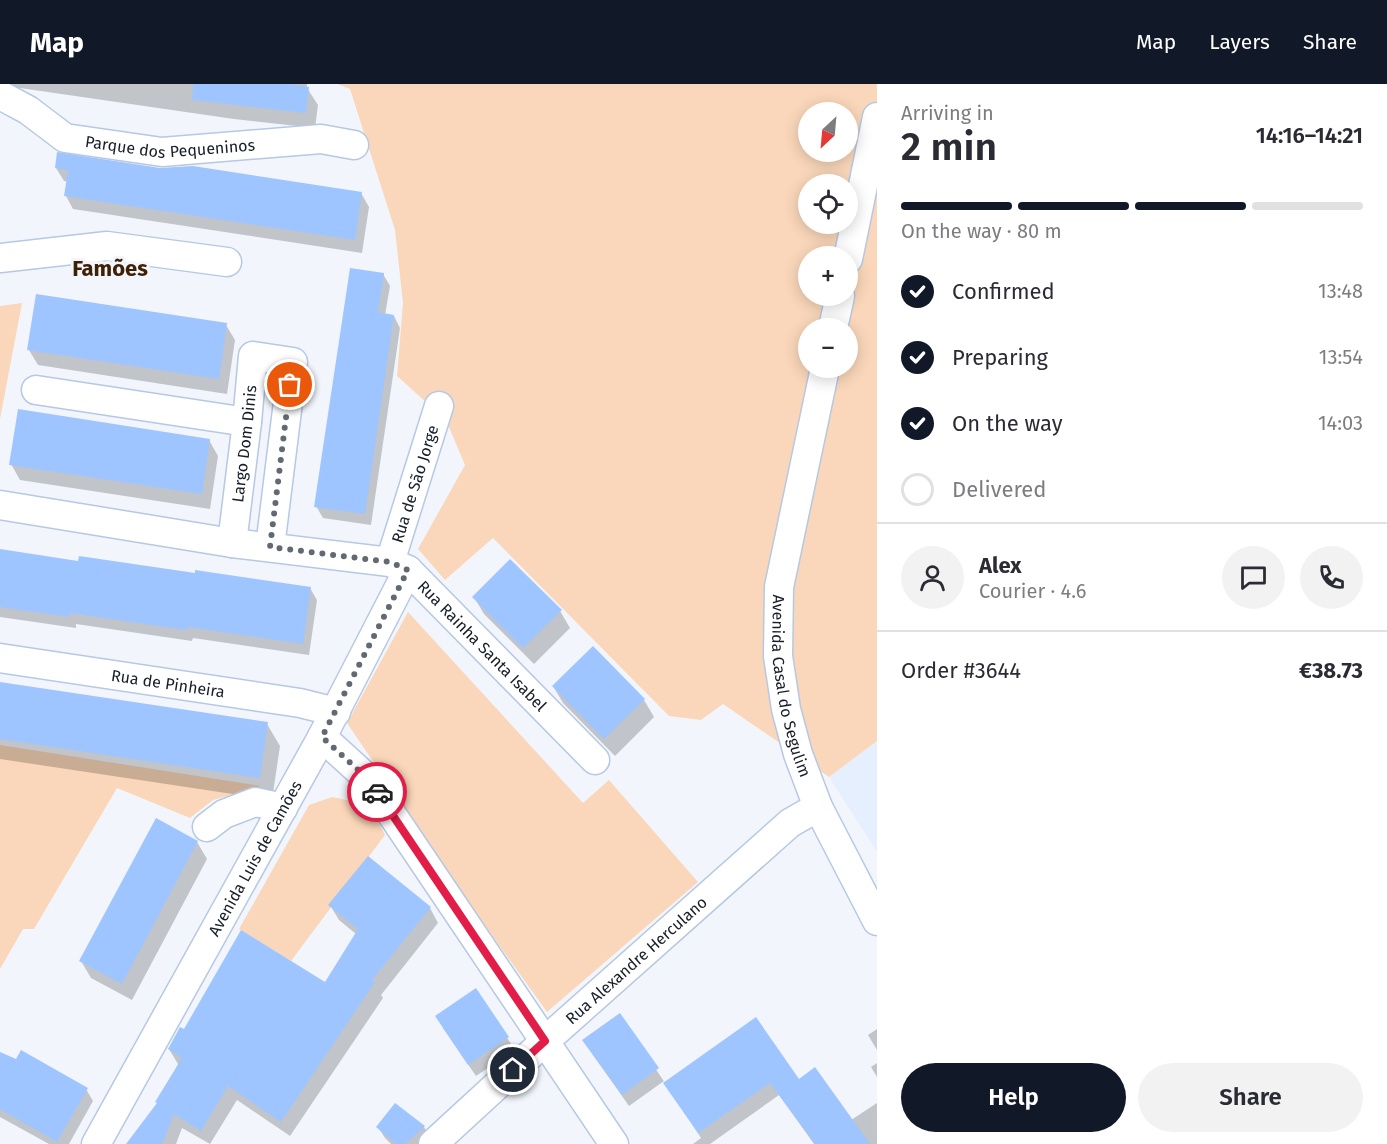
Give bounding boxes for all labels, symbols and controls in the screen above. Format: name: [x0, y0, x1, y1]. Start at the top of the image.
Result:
text: Map: [30, 26, 84, 59]
text: Map: [1136, 29, 1176, 55]
text: Layers: [1209, 29, 1270, 55]
text: Share: [1303, 29, 1357, 55]
text: Arriving in: [901, 101, 994, 125]
north arrow: [798, 102, 858, 162]
map controls: [798, 102, 858, 378]
text: 14:16–14:21: [1256, 122, 1363, 149]
text: 2 min: [901, 124, 997, 170]
street label: Parque dos Pequeninos: [84, 132, 256, 162]
button: locate: [798, 174, 858, 234]
text: On the way · 80 m: [901, 219, 1062, 243]
button: +: [798, 246, 858, 306]
district label: Famões: [72, 255, 148, 282]
icon: check: [901, 275, 934, 308]
text: Confirmed: [952, 278, 1055, 305]
text: 13:48: [1318, 279, 1363, 303]
button: −: [798, 318, 858, 378]
icon: check: [901, 341, 934, 374]
text: Preparing: [952, 344, 1048, 371]
text: 13:54: [1319, 345, 1363, 369]
pin: [264, 359, 315, 410]
icon: bag: [273, 368, 306, 401]
street label: Largo Dom Dinis: [228, 384, 260, 504]
icon: check: [901, 407, 934, 440]
text: On the way: [952, 410, 1063, 437]
text: 14:03: [1318, 411, 1363, 435]
street label: Rua de São Jorge: [388, 423, 442, 545]
text: Delivered: [952, 476, 1047, 503]
button: person: [901, 546, 964, 609]
button: chat: [1222, 546, 1285, 609]
button: phone: [1300, 546, 1363, 609]
text: Alex: [979, 552, 1022, 579]
street label: Rua Rainha Santa Isabel: [414, 577, 551, 715]
text: Courier · 4.6: [979, 579, 1086, 603]
street label: Avenida Casal do Segulim: [768, 594, 815, 780]
text: Order #3644: [901, 657, 1021, 684]
text: €38.73: [1299, 657, 1363, 684]
street label: Rua de Pinheira: [110, 666, 226, 702]
courier: [347, 762, 407, 822]
icon: car: [361, 776, 394, 809]
street label: Avenida Luis de Camões: [204, 777, 306, 939]
street label: Rua Alexandre Herculano: [562, 893, 711, 1028]
pin: [487, 1044, 538, 1095]
icon: home: [496, 1053, 529, 1086]
button: Help: [901, 1063, 1126, 1132]
button: Share: [1138, 1063, 1363, 1132]

